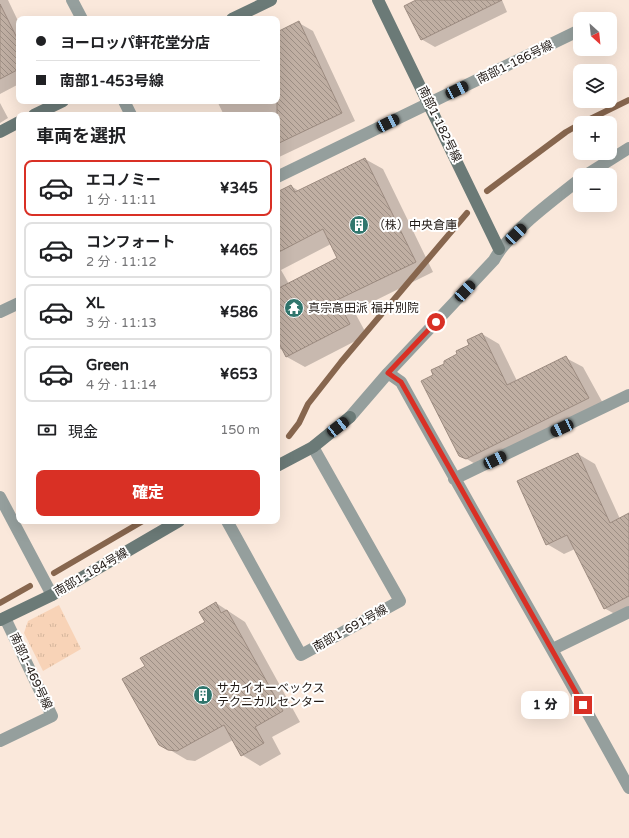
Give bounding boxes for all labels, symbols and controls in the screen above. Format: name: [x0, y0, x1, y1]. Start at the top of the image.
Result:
north arrow: [573, 12, 617, 56]
map controls: [573, 12, 617, 212]
text: ヨーロッパ軒花堂分店: [60, 34, 210, 52]
street label: 南部1-186号線: [475, 38, 555, 86]
button: layers: [573, 64, 617, 108]
text: 南部1-453号線: [60, 72, 164, 90]
car: [444, 79, 470, 101]
street label: 南部1-182号線: [416, 84, 464, 164]
car: [375, 112, 401, 134]
button: +: [573, 116, 617, 160]
text: 車両を選択: [36, 125, 126, 147]
button: −: [573, 168, 617, 212]
icon: car: [38, 170, 74, 206]
text: エコノミー: [86, 171, 161, 189]
text: ¥345: [220, 179, 258, 197]
text: 1 分 · 11:11: [86, 192, 157, 208]
building icon: （株）中央倉庫: [348, 214, 370, 236]
place label: （株）中央倉庫: [373, 218, 457, 232]
car: [503, 221, 529, 247]
icon: car: [38, 232, 74, 268]
text: コンフォート: [86, 233, 176, 251]
text: ¥465: [220, 241, 258, 259]
text: 2 分 · 11:12: [86, 254, 157, 270]
car: [452, 278, 478, 304]
icon: car: [38, 294, 74, 330]
text: XL: [86, 294, 105, 312]
temple icon: 真宗高田派 福井別院: [283, 297, 305, 319]
place label: 真宗高田派 福井別院: [308, 301, 419, 315]
text: ¥586: [220, 303, 258, 321]
route start: [427, 313, 445, 331]
text: 3 分 · 11:13: [86, 315, 157, 331]
icon: car: [38, 356, 74, 392]
text: Green: [86, 356, 129, 374]
text: ¥653: [220, 365, 258, 383]
text: 4 分 · 11:14: [86, 377, 157, 393]
car: [325, 415, 351, 439]
car: [549, 417, 575, 439]
icon: cash: [36, 419, 58, 441]
text: 150 m: [220, 422, 260, 438]
text: 現金: [68, 423, 98, 441]
car: [482, 449, 508, 471]
button: 確定: [36, 470, 260, 516]
street label: 南部1-184号線: [52, 545, 130, 599]
street label: 南部1-691号線: [310, 602, 390, 654]
street label: 南部1-469号線: [7, 630, 55, 712]
place label: サカイオーベックス テクニカルセンター: [217, 681, 325, 709]
building icon: サカイオーベックス テクニカルセンター: [192, 684, 214, 706]
callout: 1 分: [521, 691, 569, 719]
route end: [574, 696, 592, 714]
text: 1 分: [533, 697, 557, 713]

